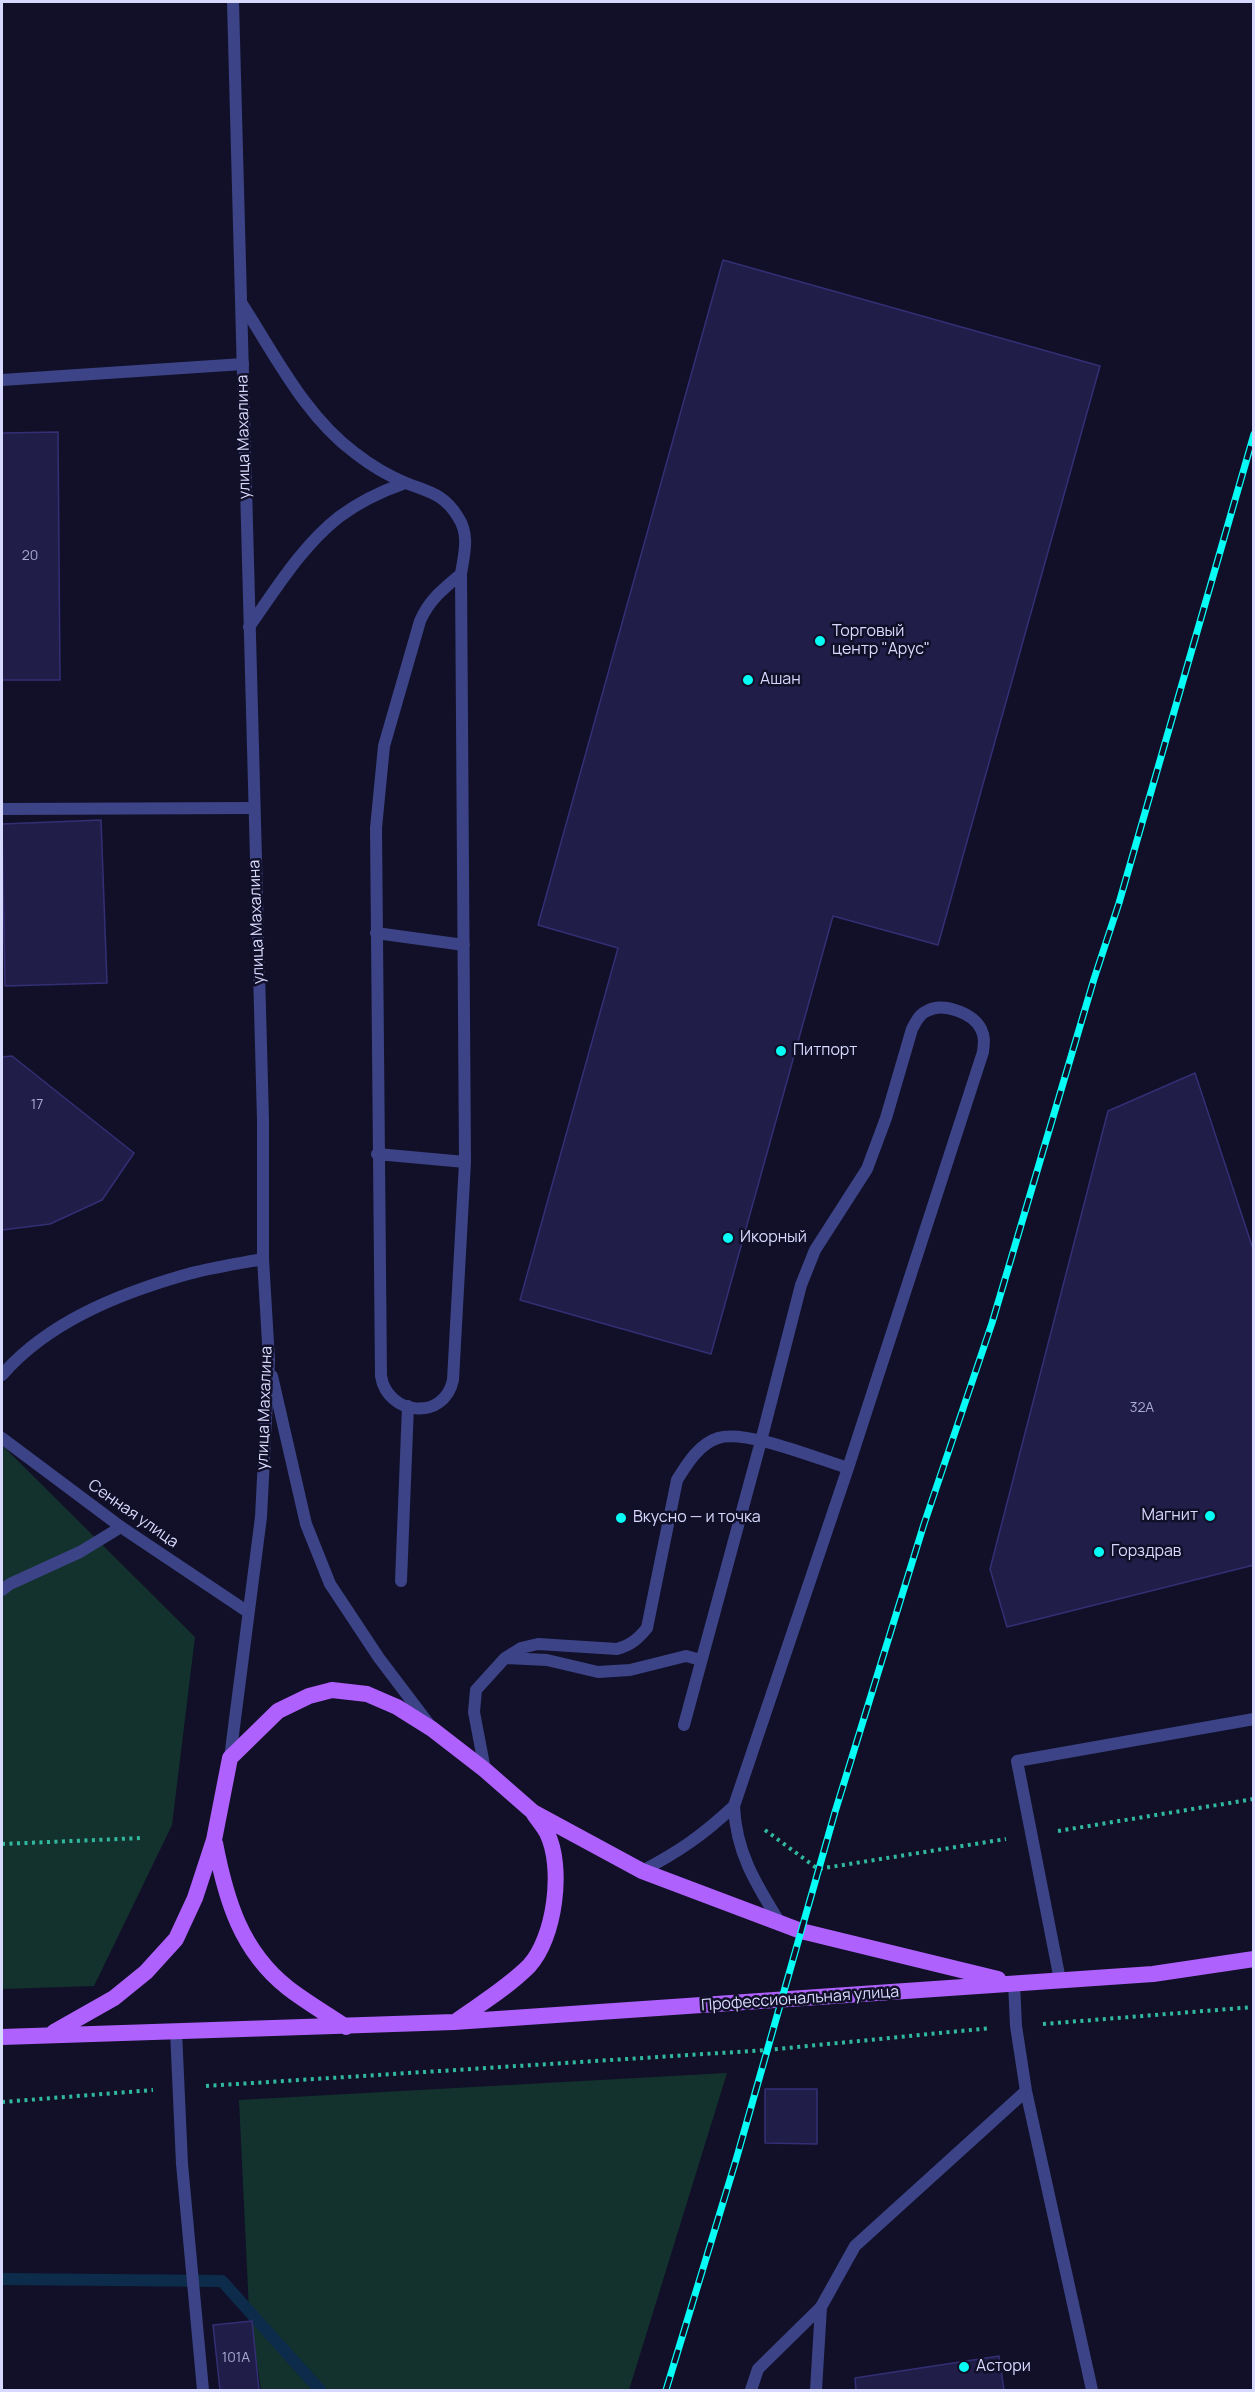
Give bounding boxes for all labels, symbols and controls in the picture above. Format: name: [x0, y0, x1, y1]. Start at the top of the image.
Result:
street label: улица Махалина: [233, 375, 255, 499]
house number: 20: [22, 548, 38, 564]
place label: Торговый центр "Арус": [832, 622, 930, 660]
marker: Торговый центр "Арус": [813, 634, 827, 648]
place label: Ашан: [760, 670, 801, 690]
marker: Ашан: [741, 673, 755, 687]
street label: улица Махалина: [245, 860, 269, 984]
place label: Питпорт: [793, 1041, 857, 1061]
marker: Питпорт: [774, 1044, 788, 1058]
house number: 17: [31, 1097, 43, 1113]
place label: Икорный: [740, 1228, 807, 1248]
marker: Икорный: [721, 1231, 735, 1245]
street label: улица Махалина: [253, 1346, 277, 1470]
house number: 32А: [1130, 1400, 1154, 1416]
street label: Сенная улица: [84, 1476, 182, 1552]
place label: Магнит: [1142, 1506, 1198, 1526]
place label: Вкусно — и точка: [633, 1508, 761, 1528]
marker: Магнит: [1203, 1509, 1217, 1523]
marker: Вкусно — и точка: [614, 1511, 628, 1525]
place label: Горздрав: [1111, 1542, 1181, 1562]
marker: Горздрав: [1092, 1545, 1106, 1559]
street label: Профессиональная улица: [700, 1983, 900, 2015]
house number: 101А: [222, 2350, 250, 2366]
place label: Астори: [976, 2357, 1031, 2377]
marker: Астори: [957, 2360, 971, 2374]

